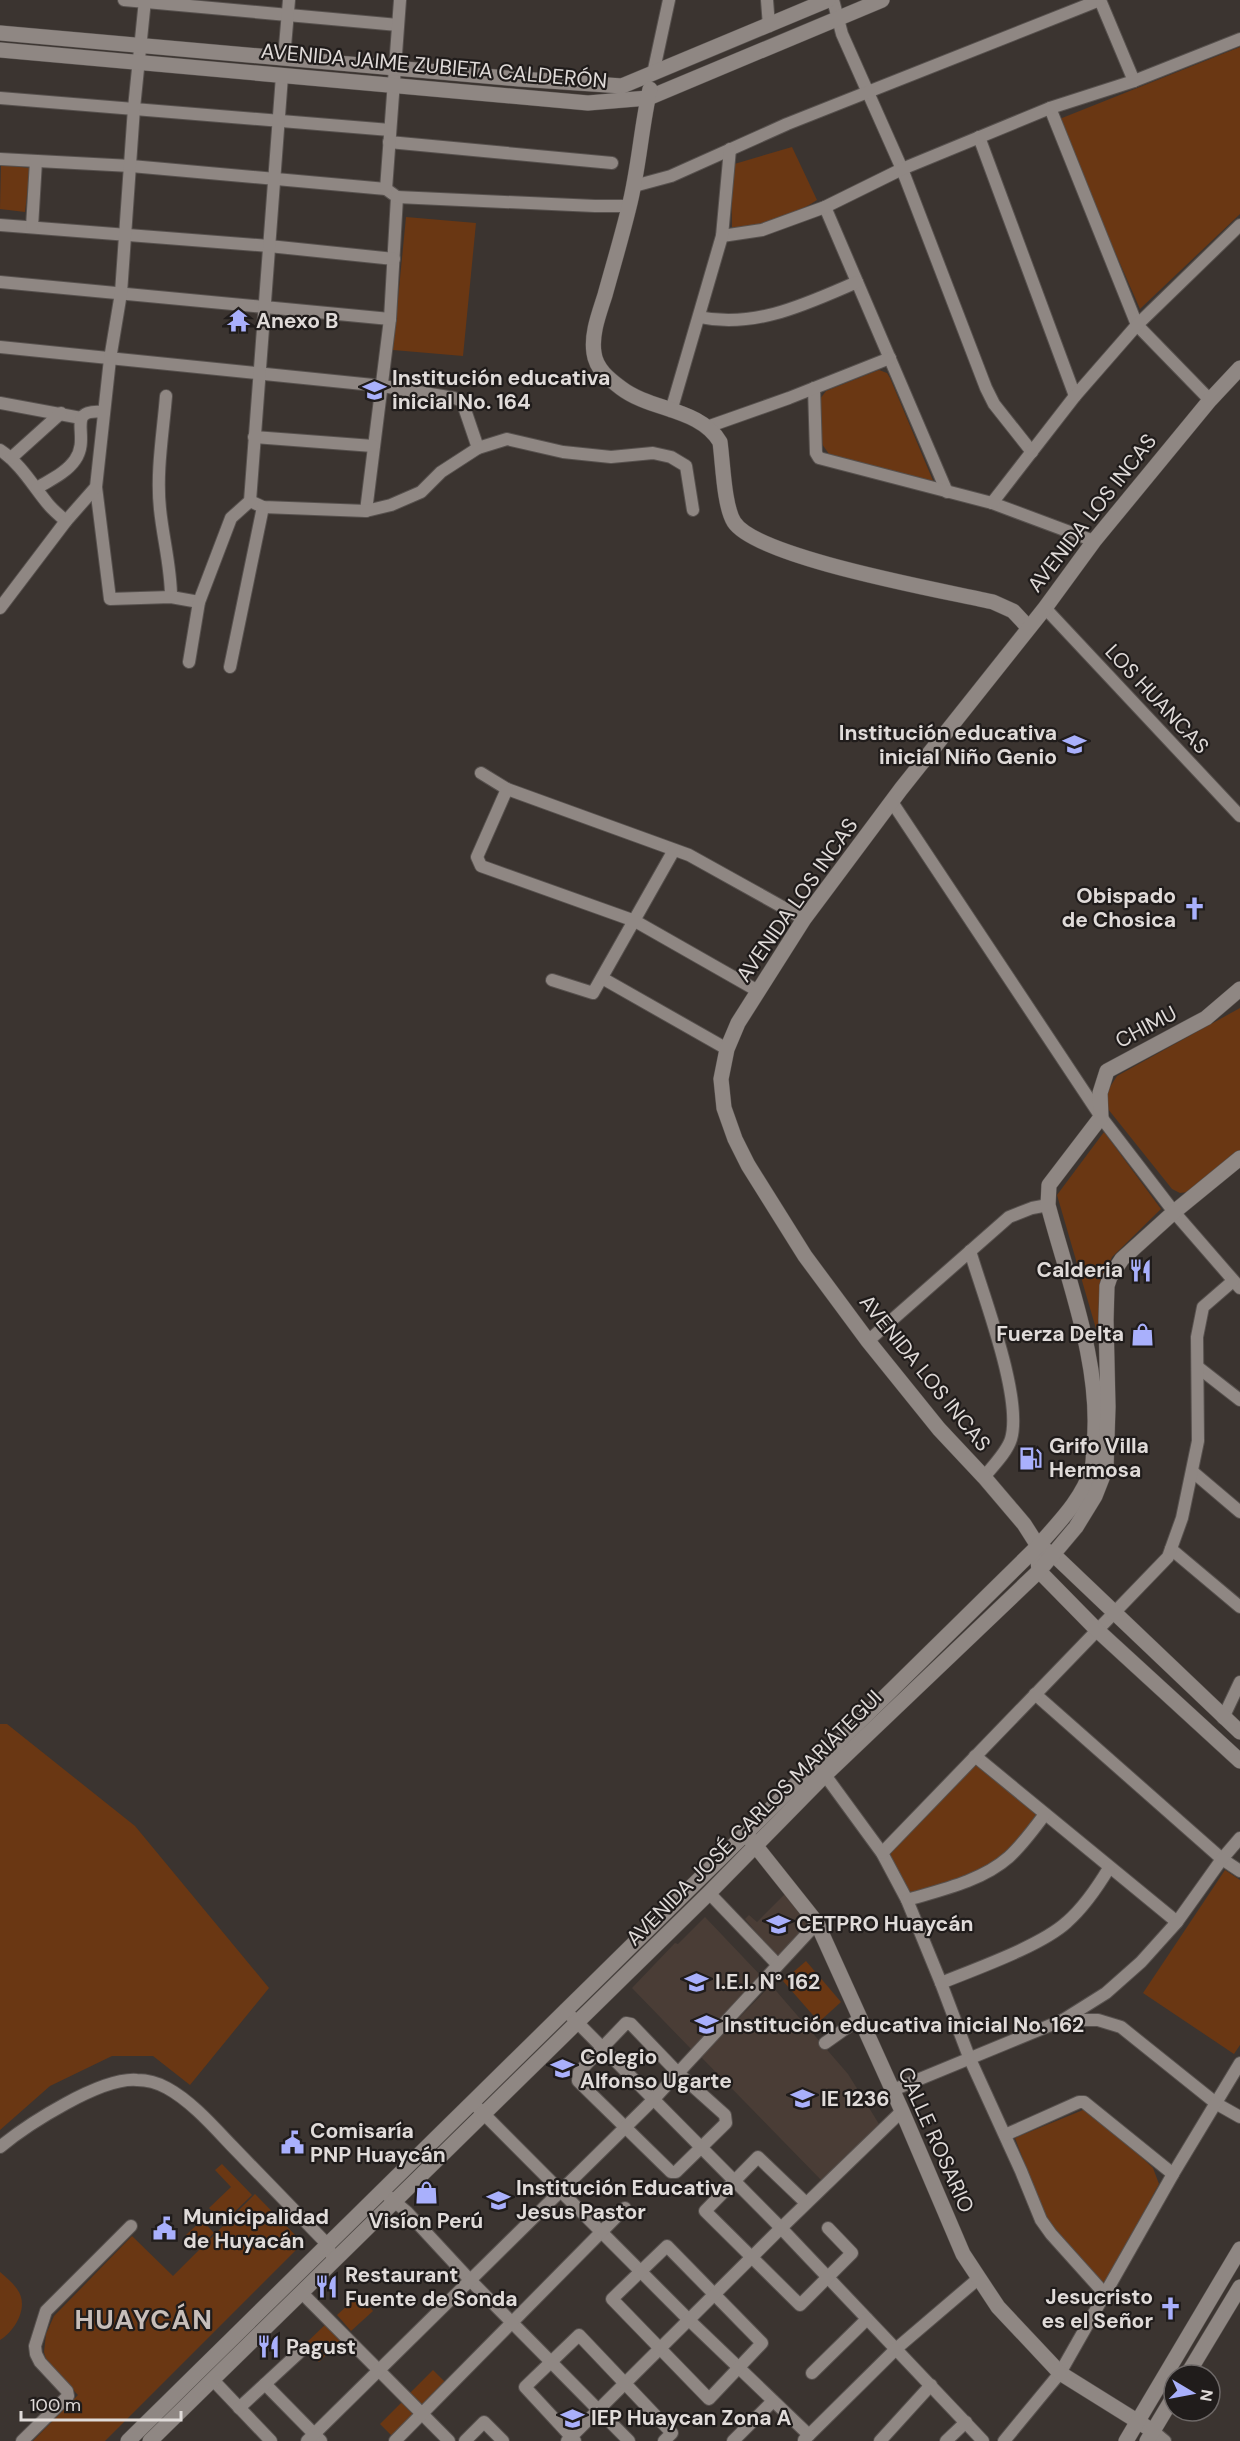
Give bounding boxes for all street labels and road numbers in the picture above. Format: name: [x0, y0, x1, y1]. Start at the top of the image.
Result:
street label: AVENIDA JAIME ZUBIETA CALDERÓN: [260, 37, 608, 95]
street label: AVENIDA LOS INCAS: [1021, 428, 1163, 598]
street label: LOS HUANCAS: [1099, 638, 1215, 760]
street label: AVENIDA LOS INCAS: [730, 812, 864, 988]
street label: CHIMU: [1110, 999, 1182, 1055]
street label: AVENIDA LOS INCAS: [853, 1289, 997, 1457]
street label: AVENIDA JOSÉ CARLOS MARIÁTEGUI: [620, 1684, 888, 1952]
street label: CALLE ROSARIO: [891, 2063, 981, 2217]

